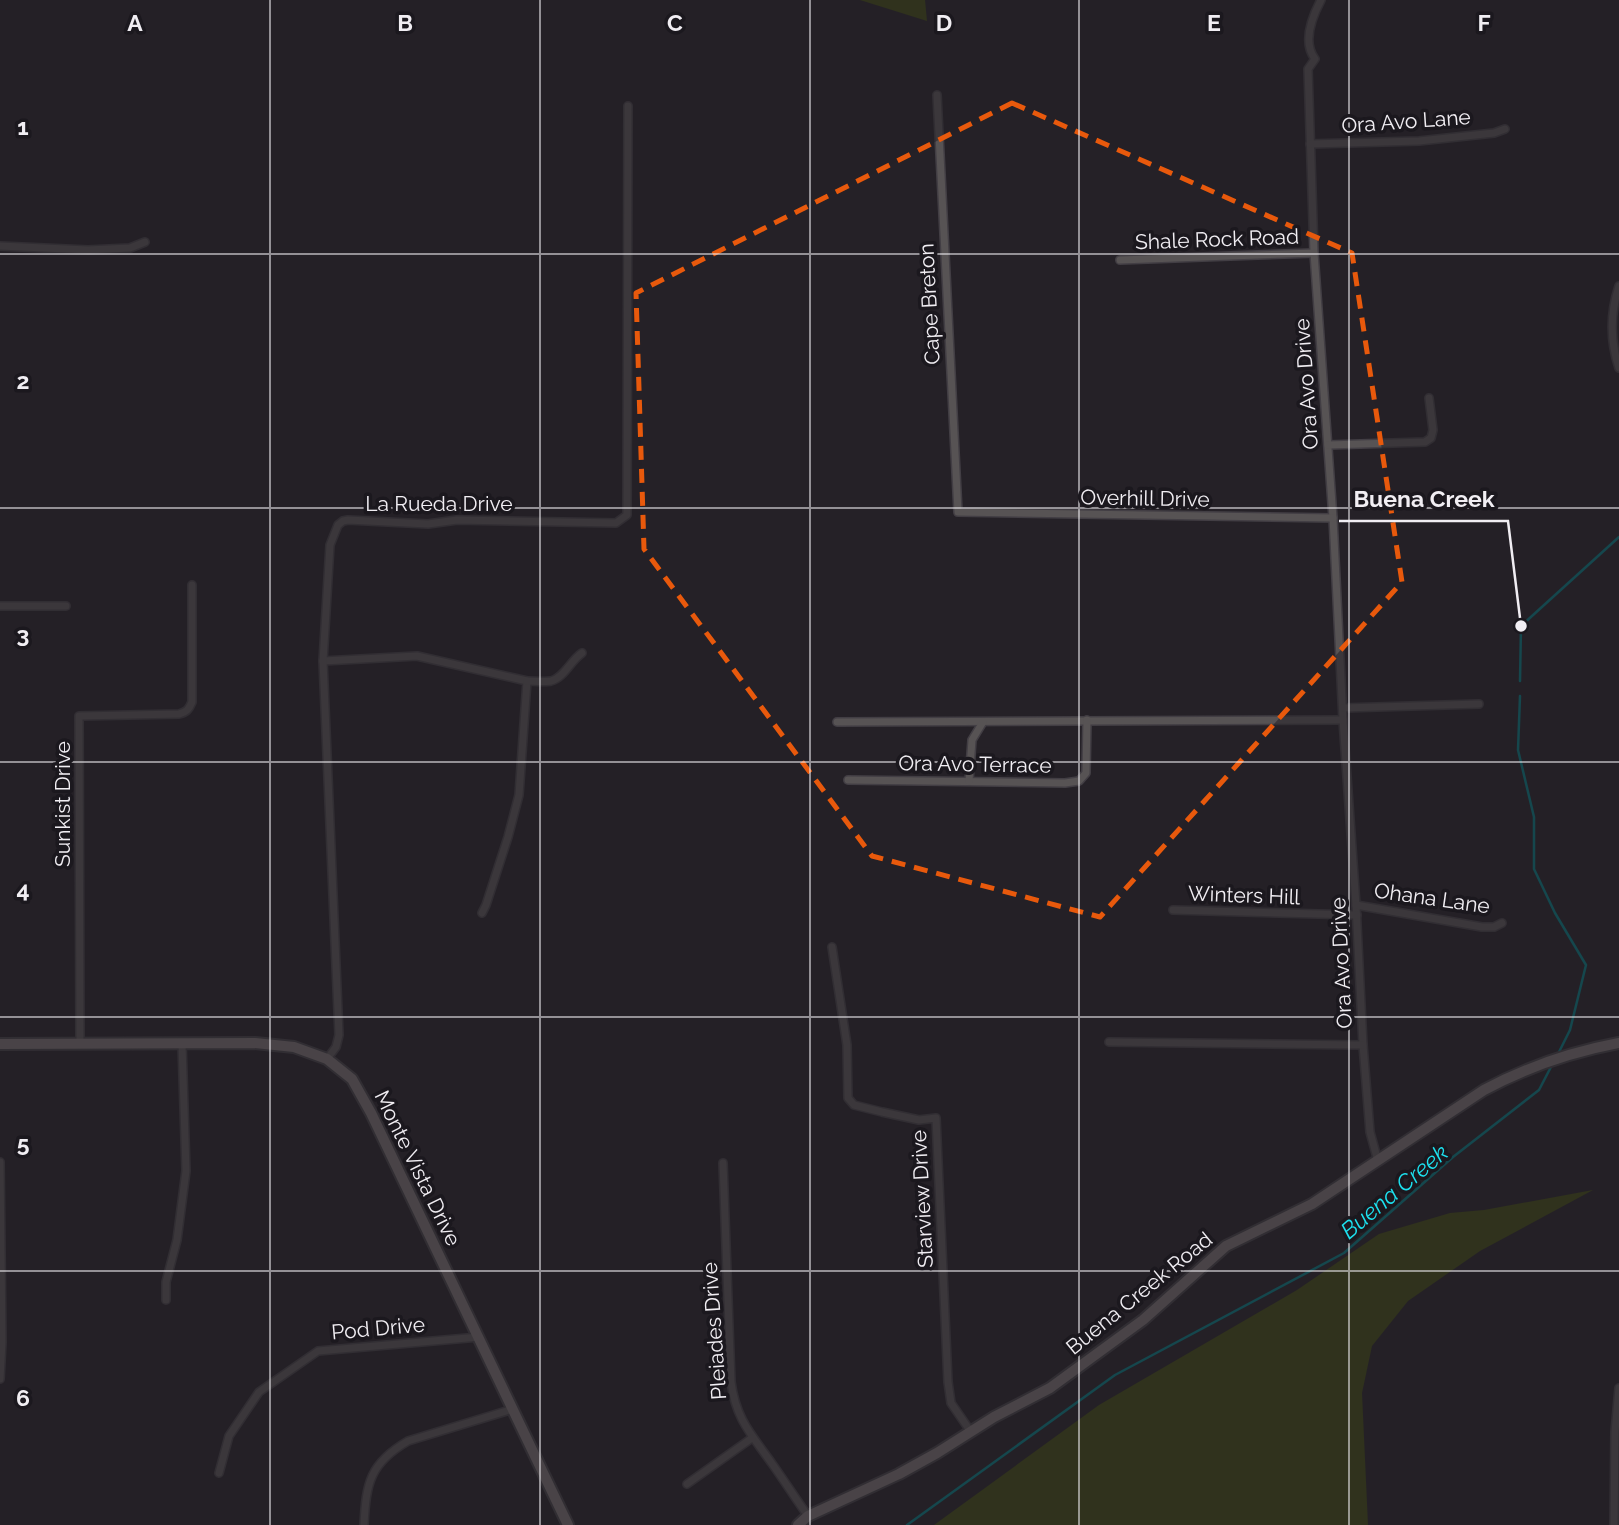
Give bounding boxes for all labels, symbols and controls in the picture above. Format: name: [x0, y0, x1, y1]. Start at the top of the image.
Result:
text: A: [127, 9, 143, 36]
text: B: [397, 9, 413, 36]
text: C: [667, 9, 683, 36]
text: D: [936, 9, 952, 36]
text: E: [1207, 9, 1221, 36]
text: F: [1477, 9, 1491, 36]
street label: Ora Avo Lane: [1340, 104, 1472, 138]
text: 1: [17, 113, 29, 140]
street label: Shale Rock Road: [1135, 224, 1299, 254]
street label: Cape Breton: [913, 243, 945, 365]
street label: Ora Avo Drive: [1289, 318, 1323, 450]
text: 2: [17, 367, 29, 394]
callout: Buena Creek: [1339, 477, 1508, 521]
street label: Overhill Drive: [1080, 484, 1210, 512]
text: Buena Creek: [1353, 485, 1495, 512]
street label: La Rueda Drive: [365, 491, 513, 516]
text: 3: [17, 621, 29, 648]
street label: Sunkist Drive: [50, 741, 75, 867]
street label: Ora Avo Terrace: [898, 750, 1052, 778]
text: 4: [16, 876, 30, 903]
street label: Ohana Lane: [1372, 877, 1492, 919]
street label: Winters Hill: [1187, 881, 1301, 909]
street label: Ora Avo Drive: [1325, 897, 1357, 1029]
street label: Monte Vista Drive: [370, 1086, 466, 1250]
street label: Starview Drive: [906, 1129, 938, 1269]
text: 5: [17, 1130, 30, 1157]
water label: Buena Creek: [1335, 1138, 1453, 1244]
street label: Buena Creek Road: [1061, 1226, 1217, 1360]
street label: Pleiades Drive: [697, 1261, 731, 1401]
street label: Pod Drive: [330, 1311, 426, 1345]
text: 6: [16, 1384, 30, 1411]

